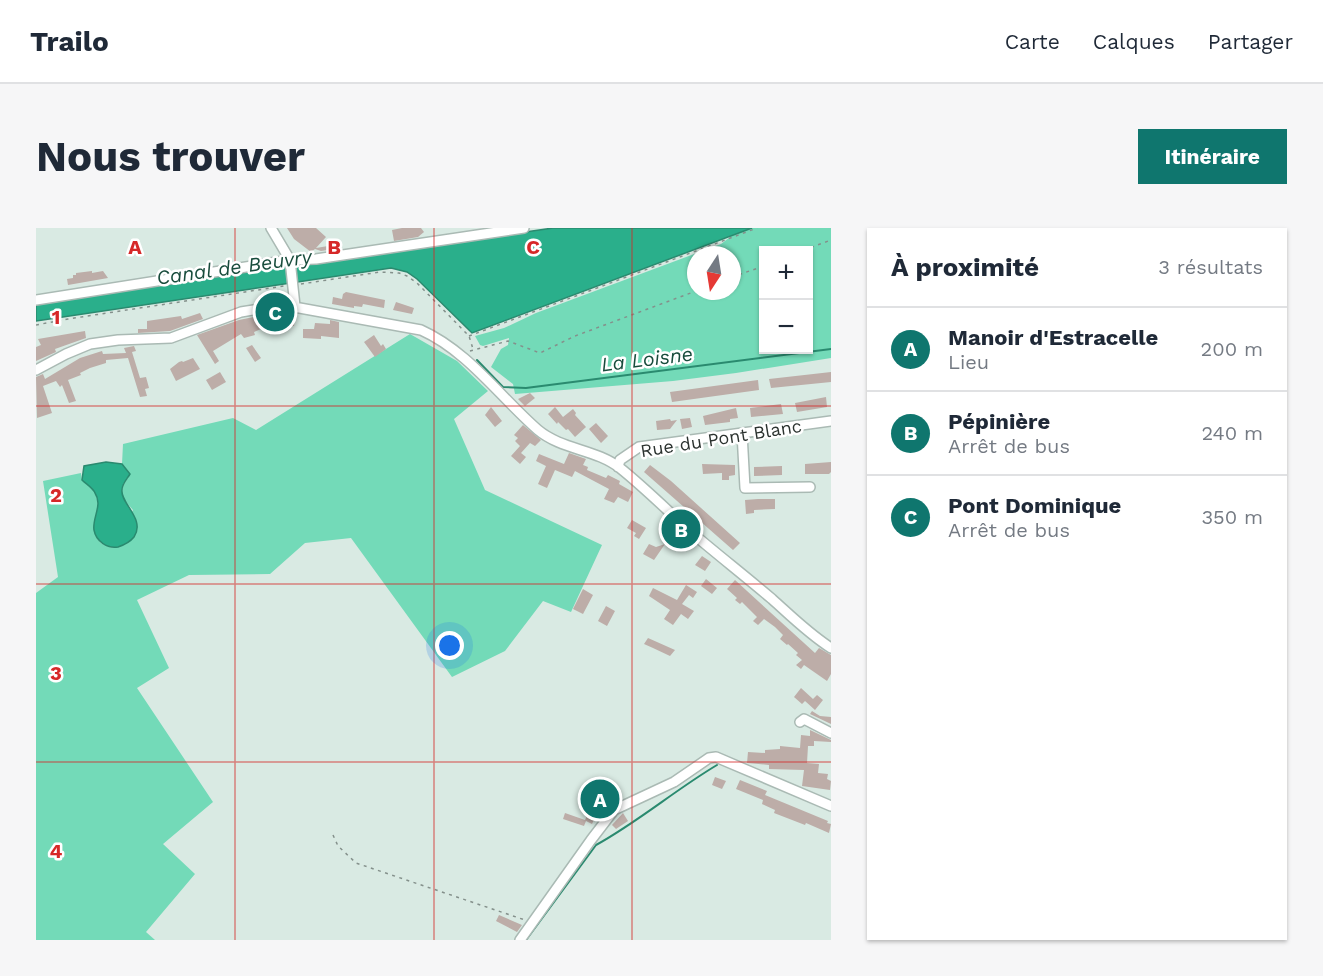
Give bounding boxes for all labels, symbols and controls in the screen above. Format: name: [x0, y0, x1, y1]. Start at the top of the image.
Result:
text: Trailo: [30, 25, 109, 58]
text: Carte: [1005, 29, 1060, 54]
text: Calques: [1093, 29, 1175, 54]
text: Partager: [1208, 29, 1293, 54]
button: Itinéraire: [1138, 129, 1287, 184]
text: Nous trouver: [36, 132, 305, 181]
text: A: [128, 235, 142, 259]
text: B: [327, 235, 341, 259]
text: C: [526, 235, 540, 259]
water label: Canal de Beuvry: [155, 244, 315, 290]
north arrow: [687, 246, 741, 300]
map controls: [759, 246, 813, 354]
button: +: [759, 246, 813, 300]
text: À proximité: [891, 252, 1039, 282]
text: 3 résultats: [1158, 255, 1263, 279]
pin: C: [256, 290, 294, 334]
button: −: [759, 300, 813, 354]
text: 1: [52, 305, 60, 329]
text: Manoir d'Estracelle: [948, 325, 1158, 350]
text: A: [904, 337, 917, 361]
text: 200 m: [1201, 337, 1263, 361]
water label: La Loisne: [600, 341, 694, 377]
text: Lieu: [948, 350, 989, 374]
text: Pépinière: [948, 409, 1050, 434]
street label: Rue du Pont Blanc: [639, 415, 803, 461]
text: B: [904, 421, 917, 445]
text: 240 m: [1201, 421, 1263, 445]
text: Arrêt de bus: [948, 434, 1070, 458]
text: 2: [50, 483, 62, 507]
text: Pont Dominique: [948, 493, 1121, 518]
text: C: [904, 505, 917, 529]
text: 350 m: [1201, 505, 1263, 529]
pin: B: [662, 506, 700, 552]
text: Arrêt de bus: [948, 518, 1070, 542]
your location: [435, 631, 464, 660]
text: 3: [50, 661, 62, 685]
pin: A: [580, 776, 620, 822]
text: 4: [50, 839, 63, 863]

